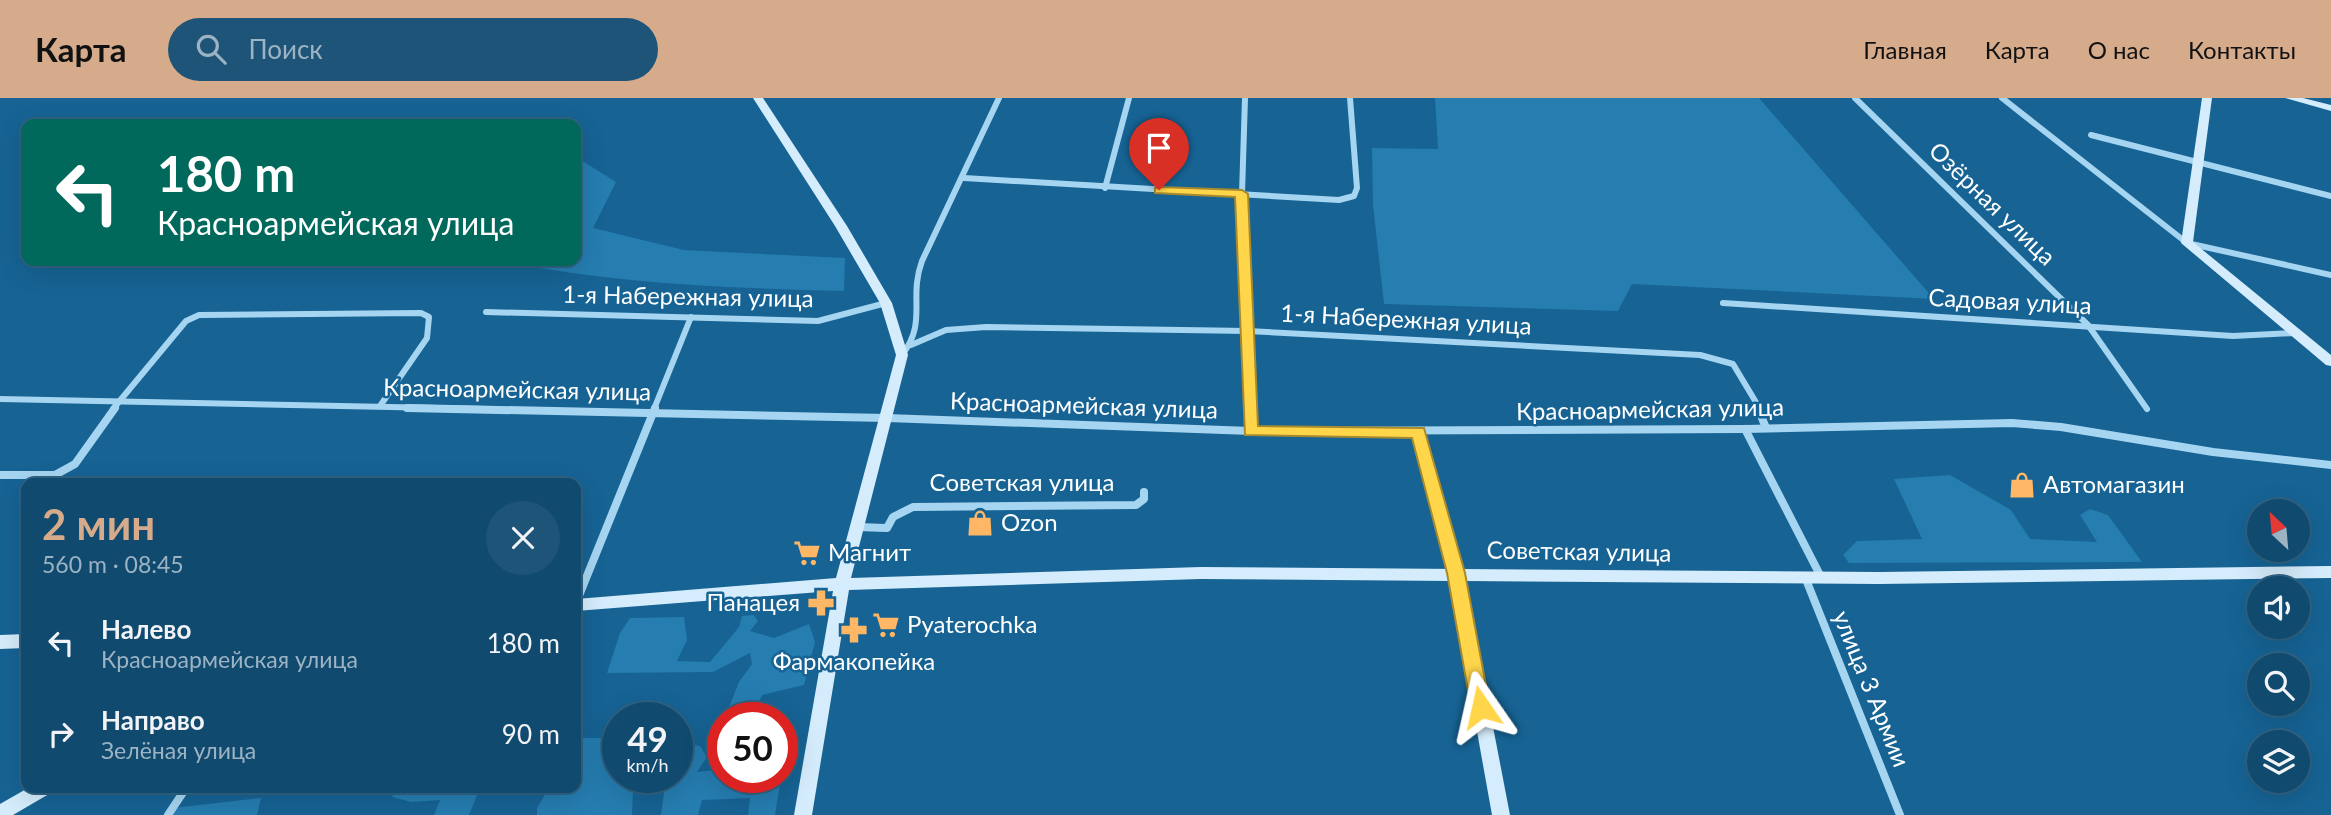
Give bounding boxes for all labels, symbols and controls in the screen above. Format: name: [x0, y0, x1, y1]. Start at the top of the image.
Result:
search box: [168, 18, 658, 81]
text: Карта: [35, 29, 126, 69]
icon: search: [192, 30, 230, 68]
text: Поиск: [248, 33, 323, 65]
text: Главная: [1863, 35, 1947, 64]
text: Карта: [1985, 35, 2050, 64]
text: О нас: [2088, 35, 2150, 64]
text: Контакты: [2188, 35, 2296, 64]
pin: [1129, 118, 1189, 190]
icon: arrive: [1140, 129, 1178, 167]
street label: Озёрная улица: [1924, 135, 2062, 271]
text: 180 m: [157, 144, 295, 202]
icon: left: [42, 147, 133, 238]
text: Красноармейская улица: [157, 203, 514, 242]
street label: 1-я Набережная улица: [562, 279, 814, 312]
street label: Садовая улица: [1928, 282, 2093, 319]
street label: 1-я Набережная улица: [1280, 297, 1532, 340]
street label: Красноармейская улица: [383, 372, 651, 405]
street label: Красноармейская улица: [950, 385, 1218, 424]
street label: Красноармейская улица: [1516, 392, 1784, 425]
street label: Советская улица: [930, 467, 1114, 496]
place label: Автомагазин: [2043, 469, 2185, 498]
shop icon: Автомагазин: [2007, 470, 2037, 500]
text: 2 мин: [42, 499, 155, 549]
north arrow: [2247, 499, 2310, 562]
map controls: [2247, 499, 2310, 793]
button: close: [486, 501, 560, 575]
place label: Ozon: [1001, 507, 1058, 536]
shop icon: Ozon: [965, 508, 995, 538]
street label: Советская улица: [1486, 534, 1672, 567]
place label: Магнит: [828, 537, 911, 566]
supermarket icon: Магнит: [792, 538, 822, 568]
text: 560 m · 08:45: [42, 550, 184, 578]
button: sound: [2247, 576, 2310, 639]
place label: Панацея: [707, 587, 800, 616]
pharmacy icon: Панацея: [806, 588, 836, 618]
street label: улица 3 Армии: [1828, 606, 1917, 771]
place label: Pyaterochka: [907, 609, 1037, 638]
supermarket icon: Pyaterochka: [871, 610, 901, 640]
text: Налево: [101, 613, 191, 645]
pharmacy icon: Фармакопейка: [839, 615, 869, 645]
icon: left: [42, 624, 80, 662]
text: 180 m: [487, 627, 560, 659]
text: Красноармейская улица: [101, 645, 358, 673]
place label: Фармакопейка: [773, 646, 935, 675]
button: search: [2247, 653, 2310, 716]
position arrow: [1444, 670, 1518, 744]
speed limit sign: 50: [707, 702, 798, 793]
text: Направо: [101, 704, 205, 736]
icon: right: [42, 715, 80, 753]
text: 49: [627, 717, 668, 759]
text: 90 m: [502, 718, 560, 750]
button: layers: [2247, 730, 2310, 793]
text: Зелёная улица: [101, 736, 256, 764]
text: km/h: [626, 754, 669, 776]

